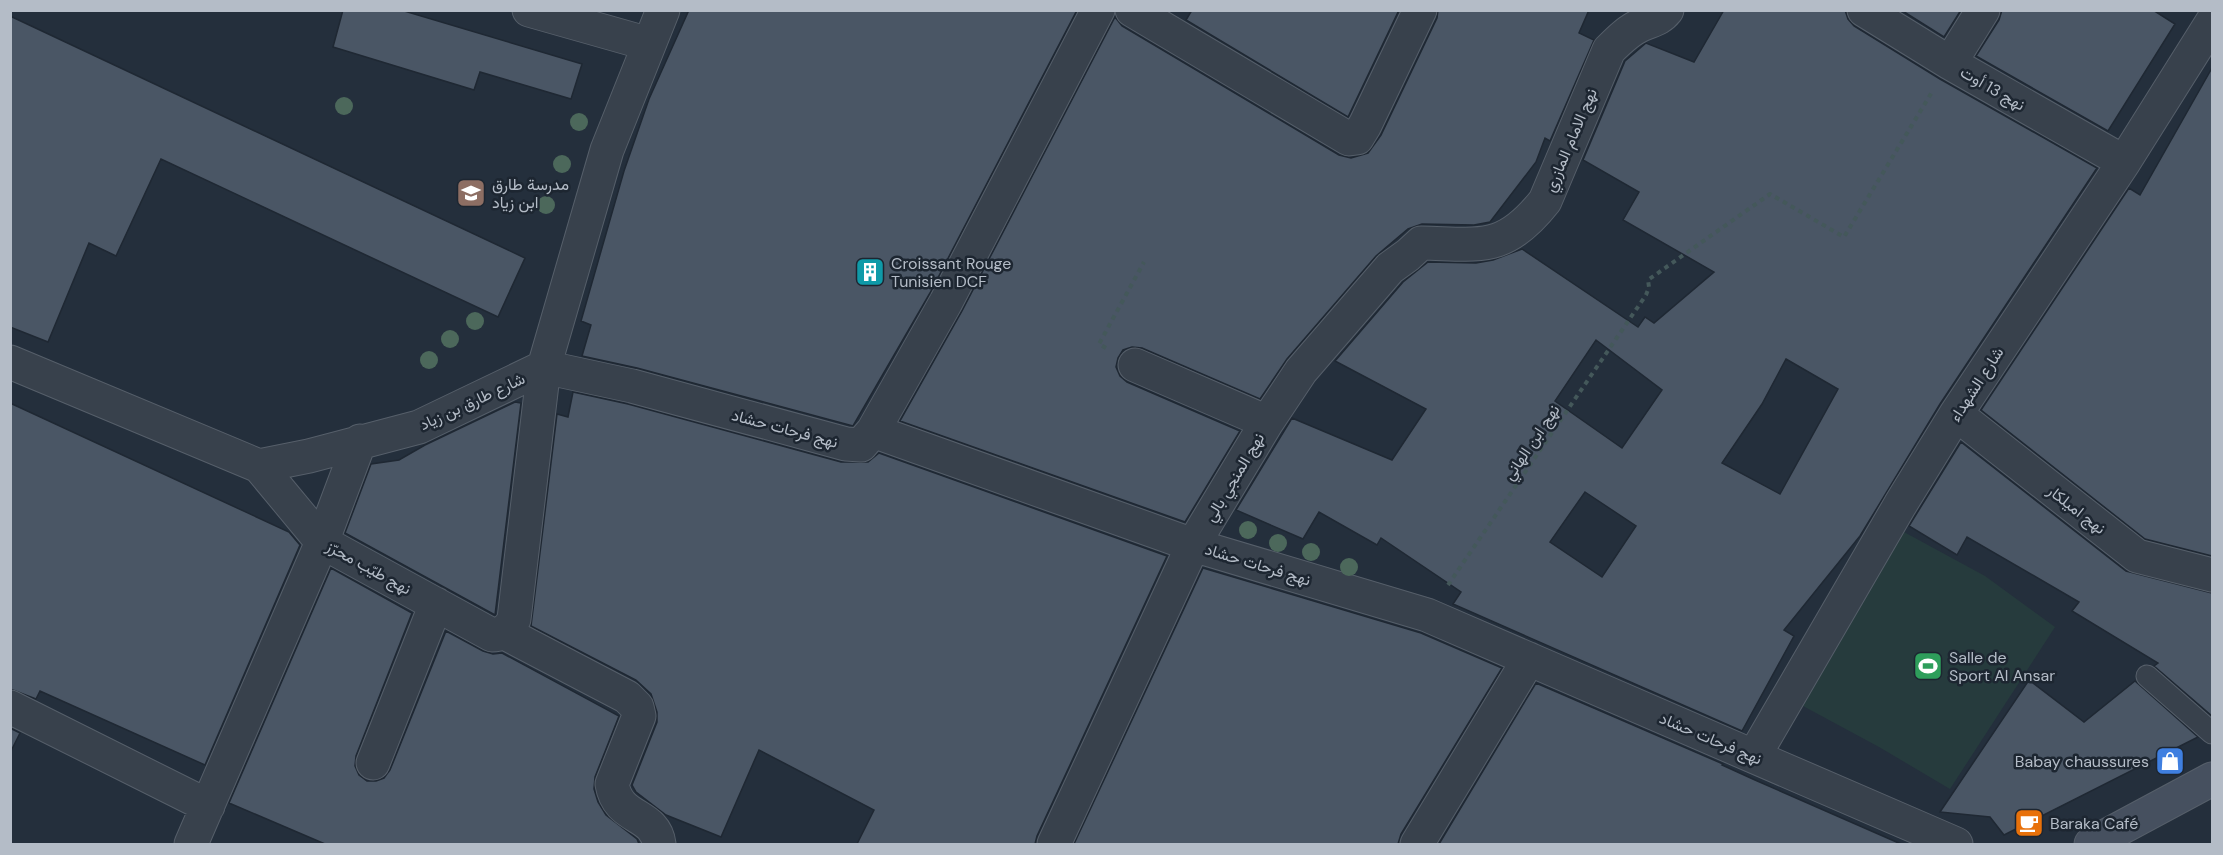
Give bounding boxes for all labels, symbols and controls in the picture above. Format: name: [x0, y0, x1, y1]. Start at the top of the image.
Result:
street label: نهج 13 أوت: [1956, 62, 2029, 116]
street label: نهج الامام المازري: [1539, 85, 1605, 196]
place label: مدرسة طارق ابن زياد: [492, 174, 569, 213]
school or university icon: مدرسة طارق ابن زياد: [455, 177, 487, 209]
place label: Croissant Rouge Tunisien DCF: [891, 253, 1011, 292]
building icon: Croissant Rouge Tunisien DCF: [854, 256, 886, 288]
street label: شارع الشهداء: [1944, 343, 2009, 426]
street label: شارع طارق بن زياد: [416, 368, 529, 436]
street label: نهج ابن الهاني: [1498, 400, 1567, 486]
street label: نهج فرحات حشاد: [729, 404, 840, 454]
street label: نهج المنجي بالي: [1200, 429, 1272, 527]
street label: نهج اميلكار: [2042, 479, 2110, 540]
street label: نهج طيّب محرّز: [321, 535, 415, 600]
street label: نهج فرحات حشاد: [1202, 538, 1313, 591]
place label: Salle de Sport Al Ansar: [1949, 647, 2055, 686]
sports icon: Salle de Sport Al Ansar: [1912, 650, 1944, 682]
street label: نهج فرحات حشاد: [1656, 707, 1765, 770]
shop icon: Babay chaussures: [2154, 745, 2186, 777]
place label: Babay chaussures: [2015, 751, 2149, 772]
cafe icon: Baraka Café: [2013, 807, 2045, 839]
place label: Baraka Café: [2050, 813, 2138, 834]

